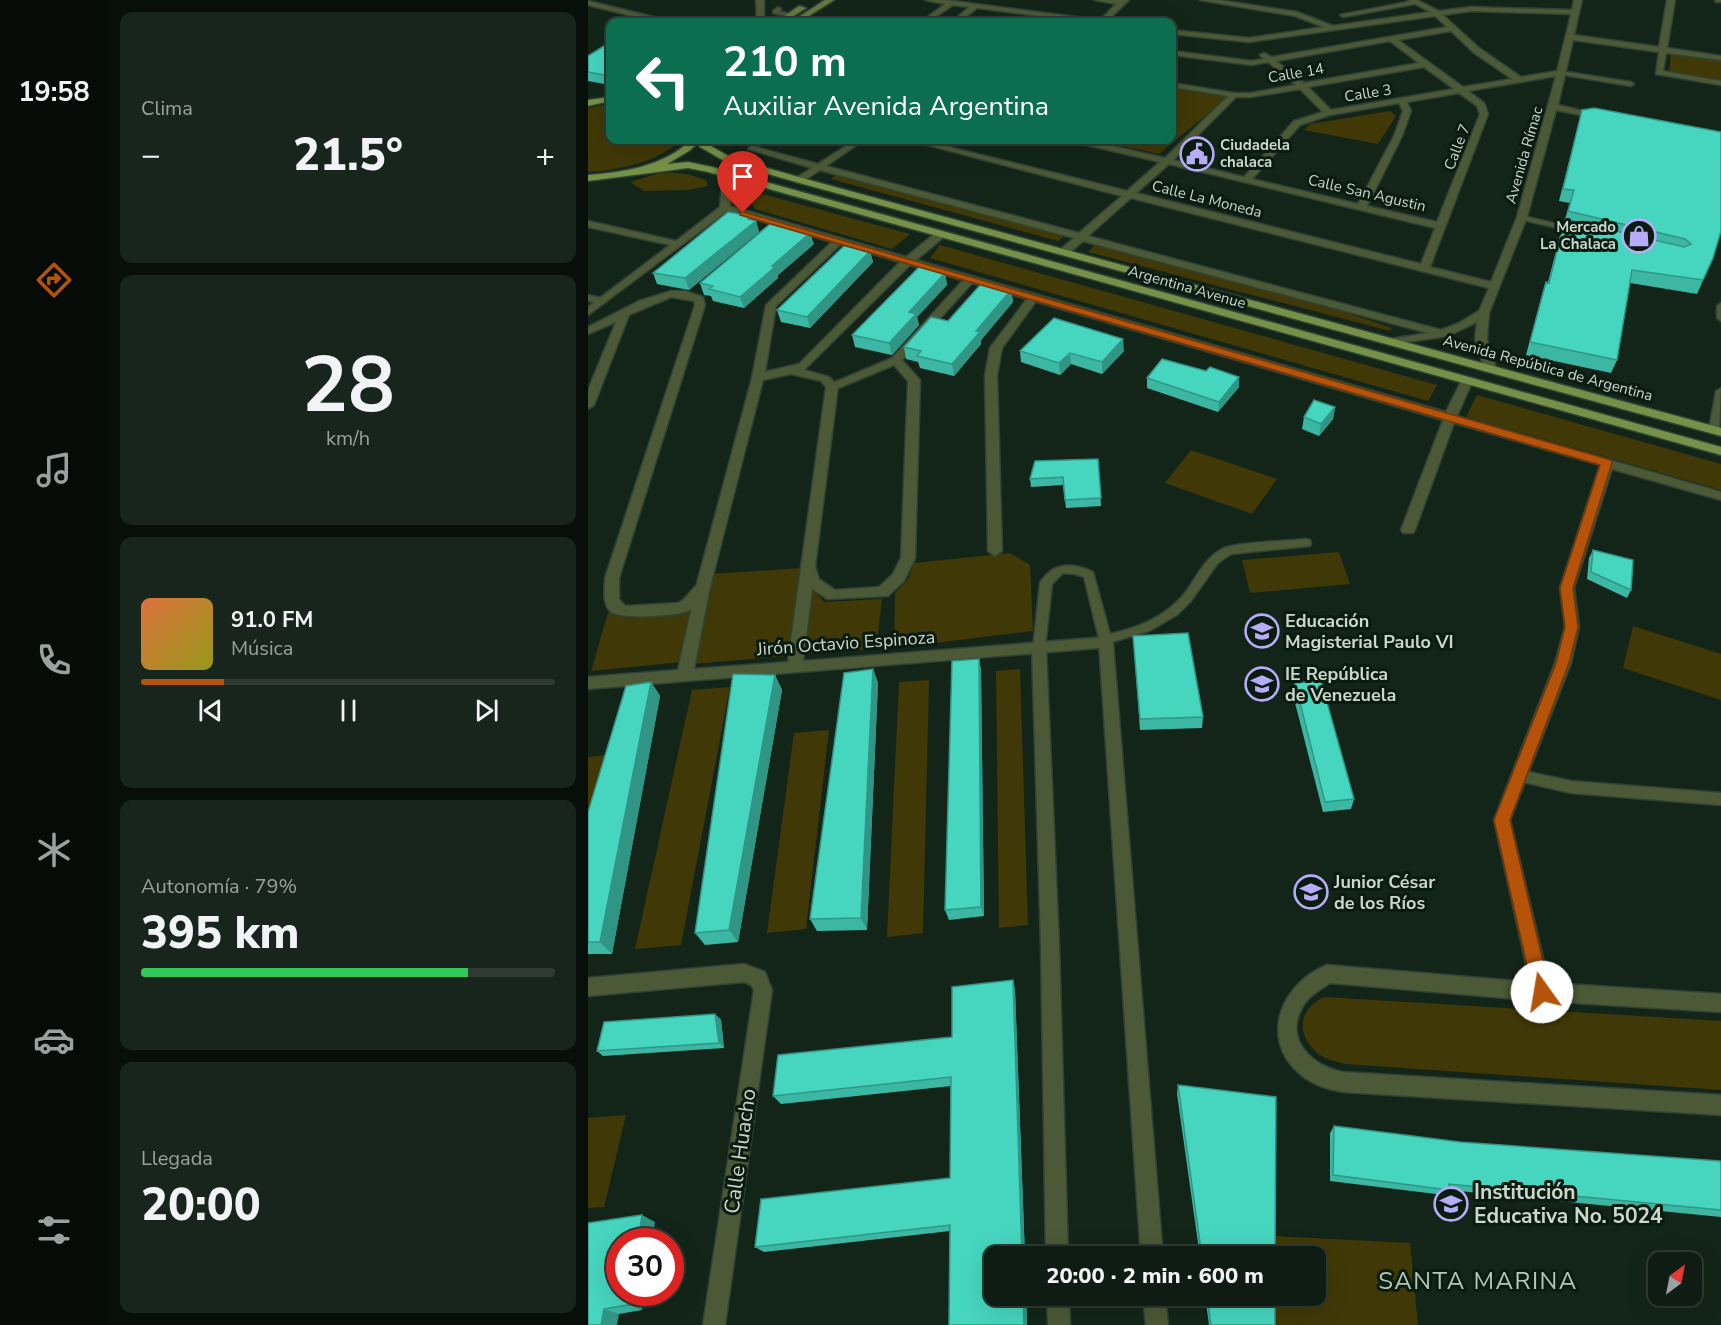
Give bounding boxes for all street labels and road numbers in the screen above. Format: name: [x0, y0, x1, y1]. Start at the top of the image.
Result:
street label: Calle 14: [1266, 58, 1326, 88]
street label: Calle 3: [1343, 79, 1393, 107]
street label: Avenida Rímac: [1501, 104, 1547, 206]
street label: Calle 7: [1439, 121, 1475, 173]
street label: Calle San Agustin: [1306, 170, 1428, 216]
street label: Calle La Moneda: [1150, 176, 1264, 222]
street label: Argentina Avenue: [1126, 261, 1248, 313]
street label: Avenida República de Argentina: [1441, 330, 1655, 406]
street label: Jirón Octavio Espinoza: [755, 625, 936, 661]
street label: Calle Huacho: [717, 1087, 763, 1215]

